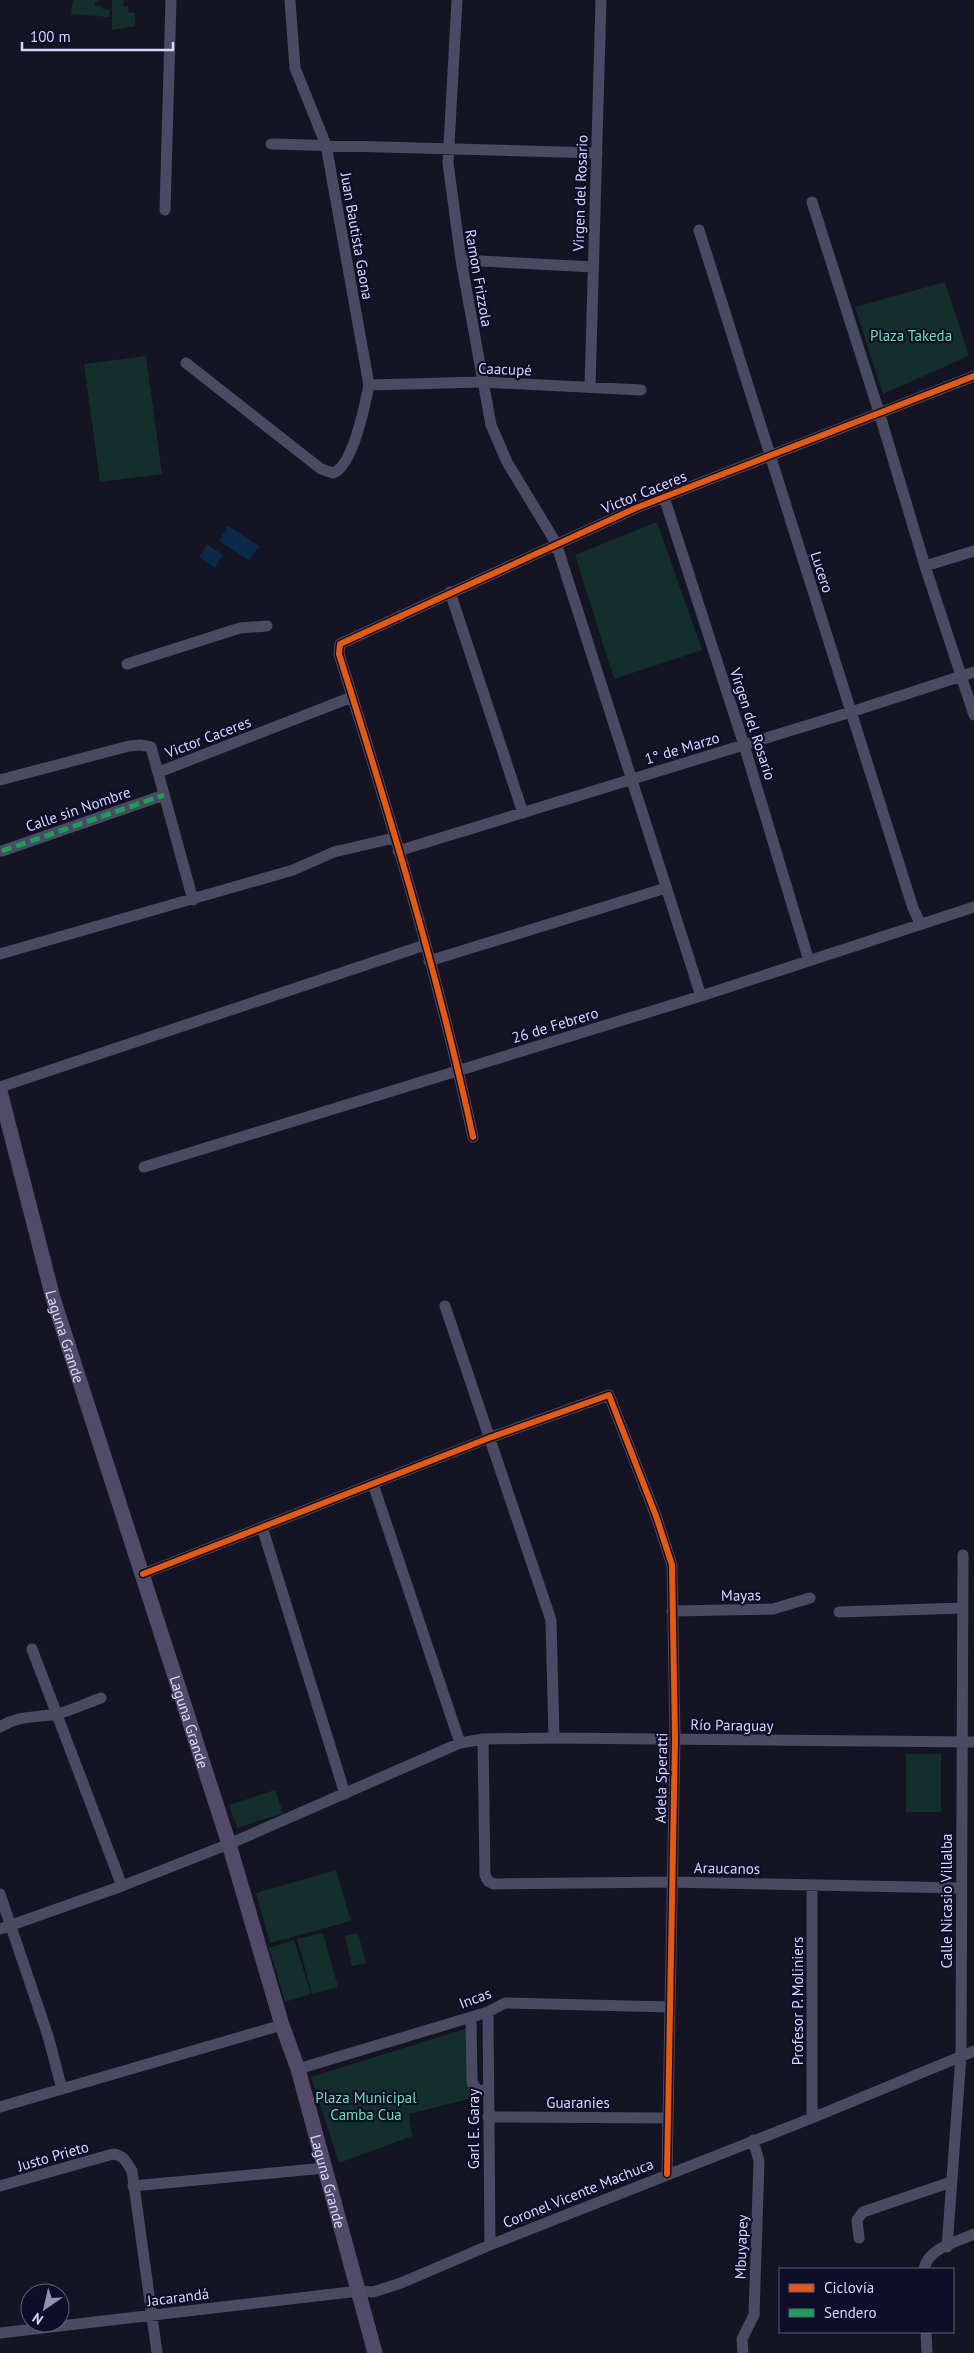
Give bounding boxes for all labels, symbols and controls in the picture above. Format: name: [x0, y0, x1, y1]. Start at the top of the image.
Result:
scale bar: [22, 20, 174, 52]
text: 100 m: [30, 27, 71, 46]
street label: Virgen del Rosario: [568, 134, 592, 253]
street label: Juan Bautista Gaona: [336, 170, 378, 301]
street label: Ramon Frizzola: [461, 228, 497, 328]
park label: Plaza Takeda: [870, 326, 952, 345]
street label: Caacupé: [478, 359, 532, 379]
street label: Victor Caceres: [598, 466, 689, 518]
street label: Lucero: [806, 549, 838, 595]
street label: Virgen del Rosario: [726, 665, 780, 782]
street label: Victor Caceres: [162, 712, 254, 762]
street label: 1° de Marzo: [642, 728, 722, 768]
street label: Calle sin Nombre: [23, 782, 133, 836]
street label: 26 de Febrero: [509, 1003, 601, 1047]
street label: Laguna Grande: [42, 1288, 89, 1385]
street label: Mayas: [721, 1585, 761, 1605]
street label: Laguna Grande: [166, 1673, 213, 1771]
street label: Río Paraguay: [690, 1715, 774, 1735]
street label: Adela Speratti: [651, 1732, 671, 1824]
street label: Calle Nicasio Villalba: [937, 1833, 956, 1969]
street label: Araucanos: [694, 1858, 760, 1878]
street label: Profesor P. Moliniers: [788, 1937, 807, 2065]
street label: Incas: [456, 1983, 494, 2013]
park label: Plaza Municipal Camba Cua: [315, 2088, 417, 2124]
street label: Garl E. Garay: [464, 2089, 483, 2169]
street label: Guaranies: [546, 2093, 610, 2112]
street label: Laguna Grande: [307, 2132, 350, 2230]
street label: Justo Prieto: [14, 2137, 91, 2176]
street label: Coronel Vicente Machuca: [500, 2154, 656, 2232]
street label: Mbuyapey: [730, 2214, 752, 2280]
legend: [779, 2268, 954, 2333]
text: Ciclovía: [824, 2278, 874, 2297]
north arrow: [20, 2283, 70, 2333]
street label: Jacarandá: [145, 2284, 210, 2310]
text: Sendero: [824, 2303, 877, 2322]
text: N: [29, 2309, 47, 2329]

